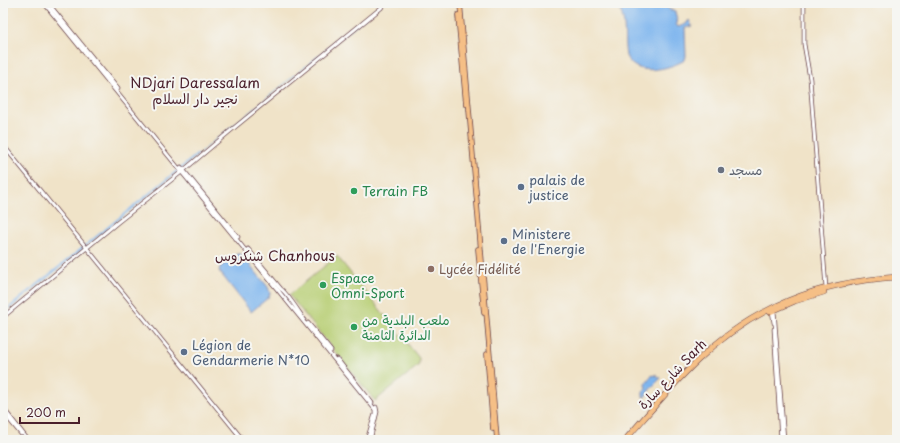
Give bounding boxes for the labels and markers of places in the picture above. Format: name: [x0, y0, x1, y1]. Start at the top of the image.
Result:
place label: مسجد: [729, 160, 762, 179]
marker: مسجد: [716, 165, 726, 175]
place label: palais de justice: [528, 170, 585, 204]
place label: Terrain FB: [362, 181, 428, 200]
marker: palais de justice: [516, 182, 526, 192]
marker: Terrain FB: [349, 186, 359, 196]
place label: Ministere de l'Energie: [512, 224, 585, 258]
marker: Ministere de l'Energie: [499, 236, 509, 246]
place label: Lycée Fidélité: [439, 259, 521, 278]
marker: Lycée Fidélité: [426, 264, 436, 274]
place label: Espace Omni-Sport: [331, 268, 404, 302]
marker: Espace Omni-Sport: [318, 280, 328, 290]
place label: ملعب البلدية من الدائرة الثامنة: [362, 310, 450, 344]
marker: ملعب البلدية من الدائرة الثامنة: [349, 322, 359, 332]
place label: Légion de Gendarmerie N*10: [192, 335, 310, 369]
marker: Légion de Gendarmerie N*10: [179, 347, 189, 357]

